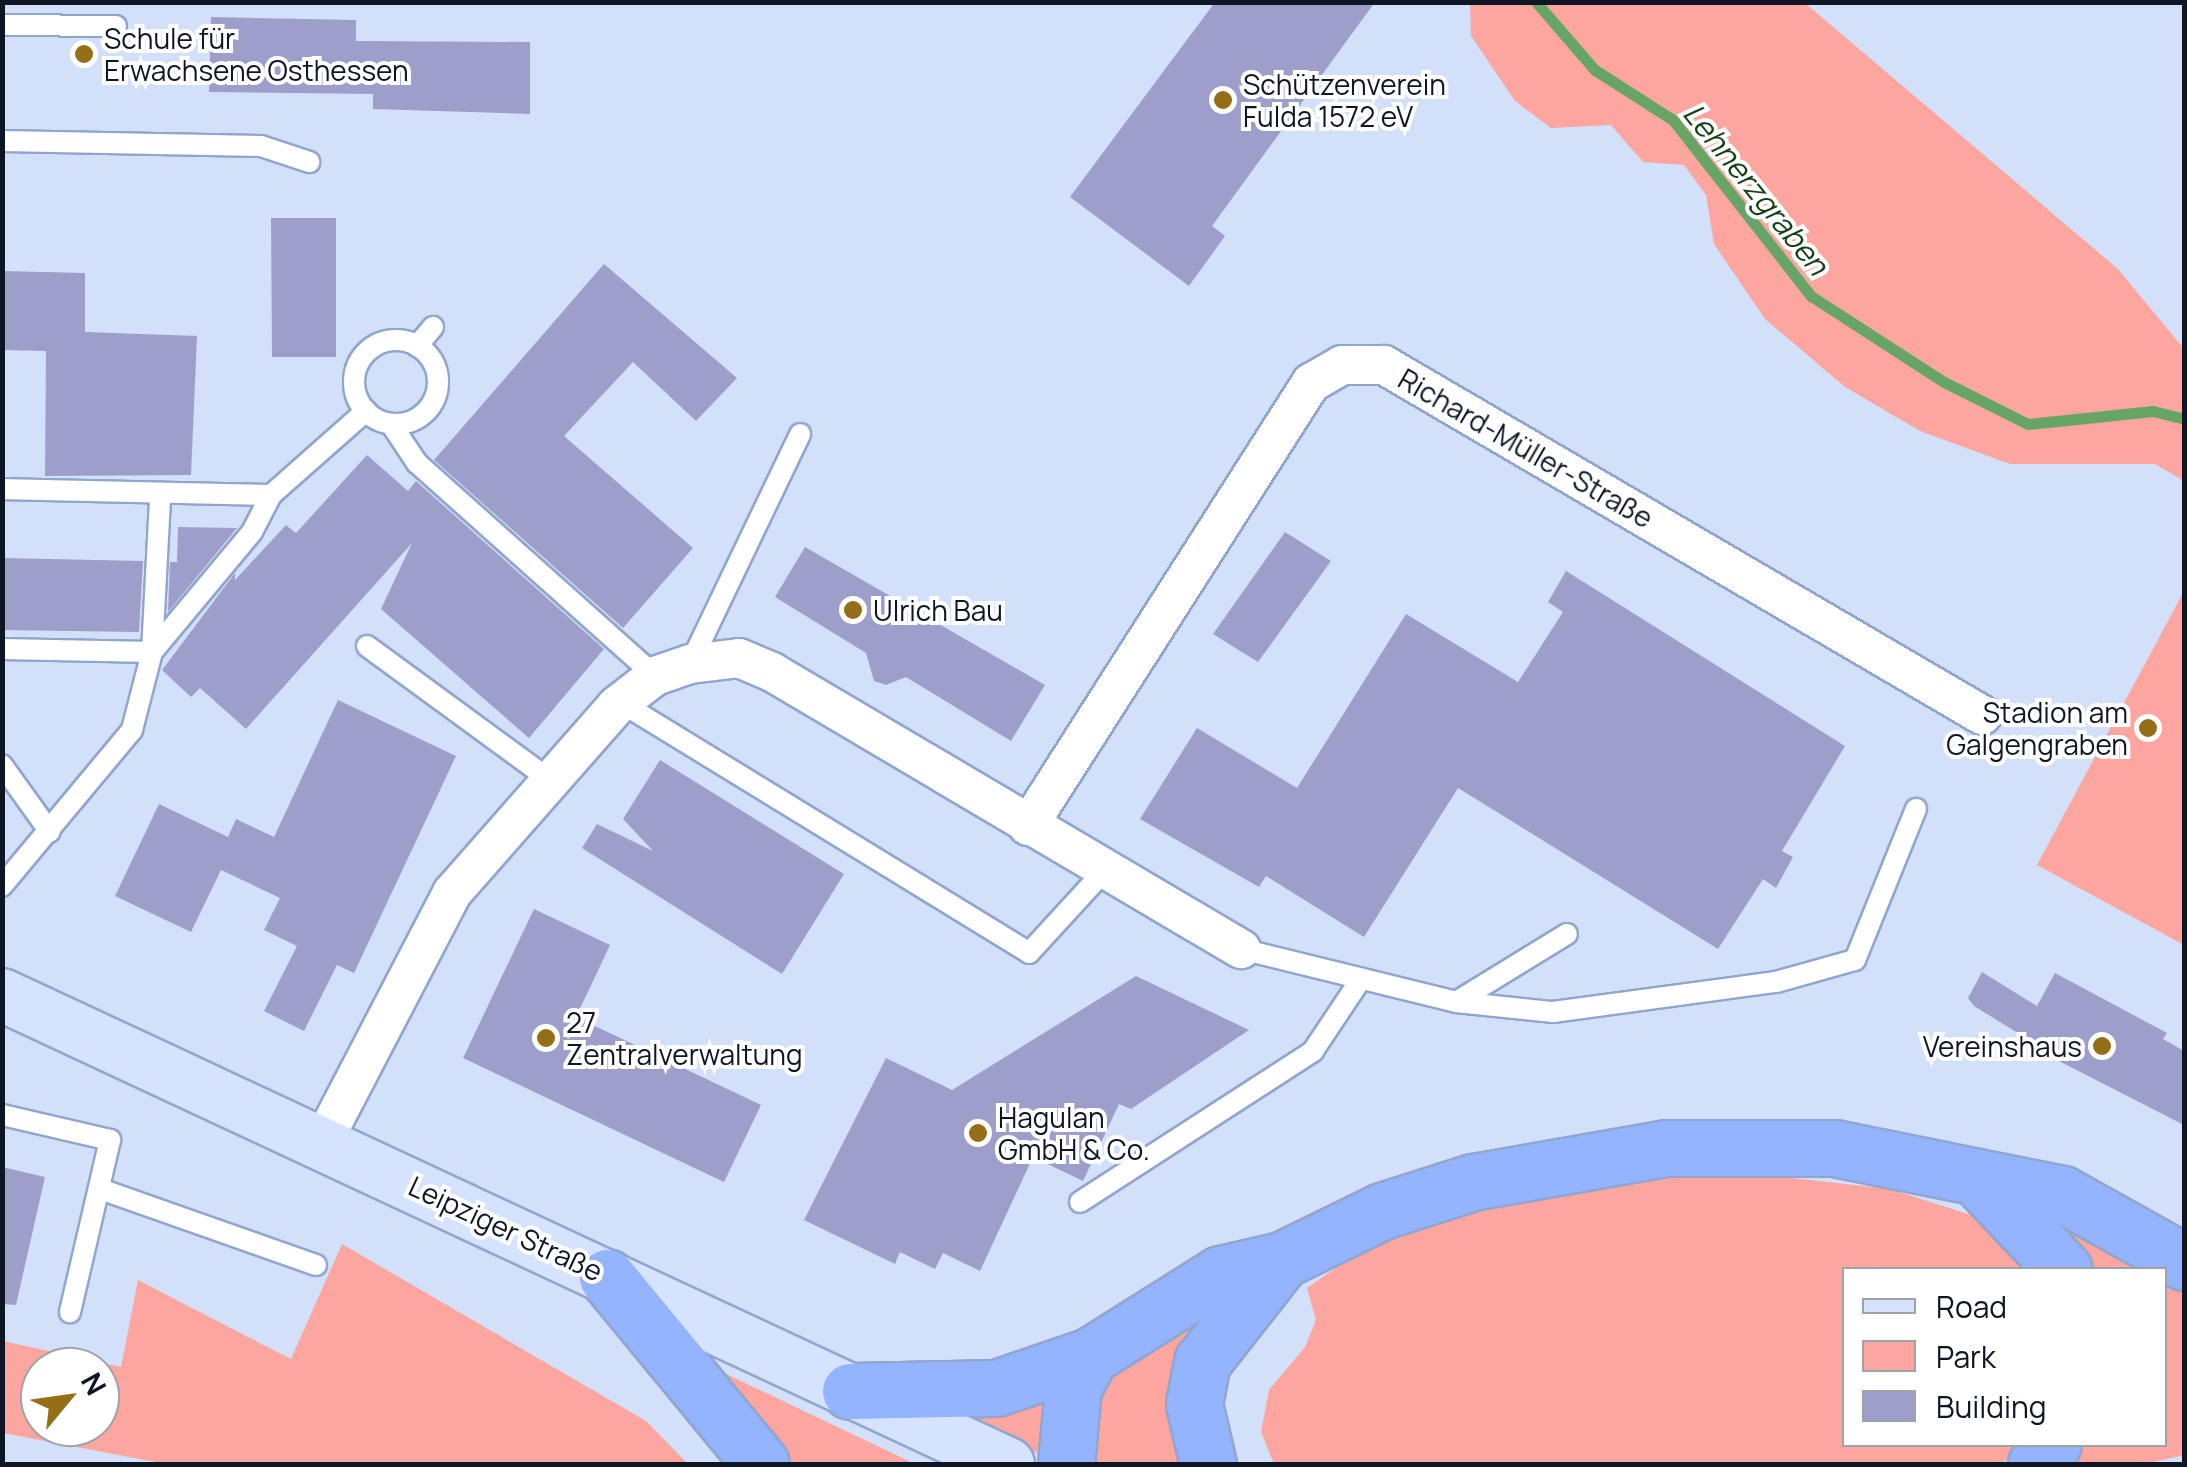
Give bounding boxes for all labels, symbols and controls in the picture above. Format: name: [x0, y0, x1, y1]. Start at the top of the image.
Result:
place label: Schule für Erwachsene Osthessen: [104, 21, 409, 87]
marker: Schule für Erwachsene Osthessen: [73, 43, 95, 65]
place label: Schützenverein Fulda 1572 eV: [1243, 67, 1446, 133]
marker: Schützenverein Fulda 1572 eV: [1212, 89, 1234, 111]
water label: Lehnerzgraben: [1676, 96, 1836, 282]
street label: Richard-Müller-Straße: [1393, 361, 1659, 535]
place label: Ulrich Bau: [873, 593, 1003, 627]
marker: Ulrich Bau: [842, 599, 864, 621]
place label: Stadion am Galgengraben: [1946, 695, 2128, 761]
marker: Stadion am Galgengraben: [2137, 717, 2159, 739]
place label: 27 Zentralverwaltung: [566, 1005, 803, 1071]
marker: 27 Zentralverwaltung: [535, 1027, 557, 1049]
place label: Vereinshaus: [1923, 1029, 2082, 1063]
marker: Vereinshaus: [2091, 1035, 2113, 1057]
place label: Hagulan GmbH & Co.: [998, 1100, 1150, 1166]
marker: Hagulan GmbH & Co.: [967, 1122, 989, 1144]
street label: Leipziger Straße: [404, 1168, 608, 1288]
legend: [1842, 1267, 2167, 1447]
text: Road: [1936, 1286, 2007, 1327]
text: Park: [1936, 1336, 1996, 1377]
north arrow: [20, 1347, 120, 1447]
text: N: [73, 1365, 116, 1401]
text: Building: [1936, 1386, 2047, 1427]

